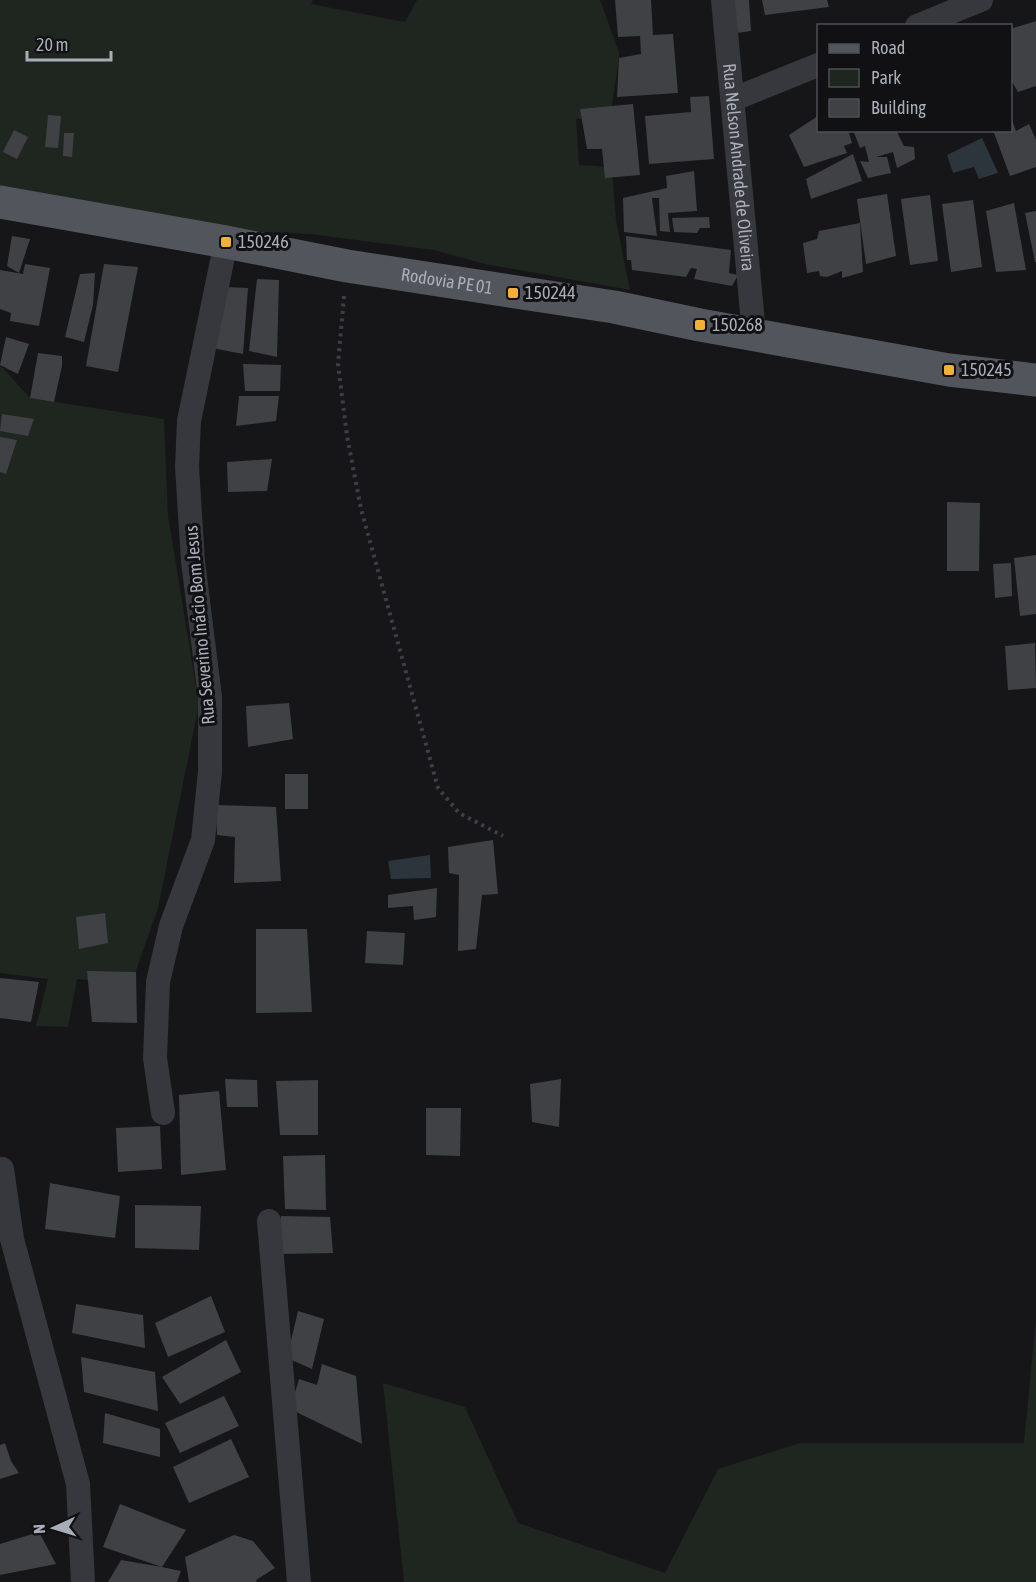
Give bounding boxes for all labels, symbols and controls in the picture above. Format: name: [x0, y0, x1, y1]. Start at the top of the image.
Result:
scale bar: [27, 24, 111, 62]
legend: [817, 24, 1012, 132]
text: 20 m: [36, 34, 68, 55]
text: Road: [871, 37, 905, 58]
street label: Rua Nelson Andrade de Oliveira: [719, 63, 759, 272]
text: Park: [871, 67, 901, 88]
text: Building: [871, 97, 926, 118]
place label: 150246: [238, 231, 289, 252]
marker: 150246: [219, 235, 233, 249]
street label: Rodovia PE 01: [400, 263, 494, 298]
place label: 150244: [525, 282, 576, 303]
marker: 150244: [506, 286, 520, 300]
place label: 150268: [712, 314, 763, 335]
marker: 150268: [693, 318, 707, 332]
place label: 150245: [961, 359, 1012, 380]
marker: 150245: [942, 363, 956, 377]
street label: Rua Severino Inácio Bom Jesus: [180, 525, 219, 725]
north arrow: [24, 1498, 84, 1558]
text: N: [30, 1524, 48, 1534]

